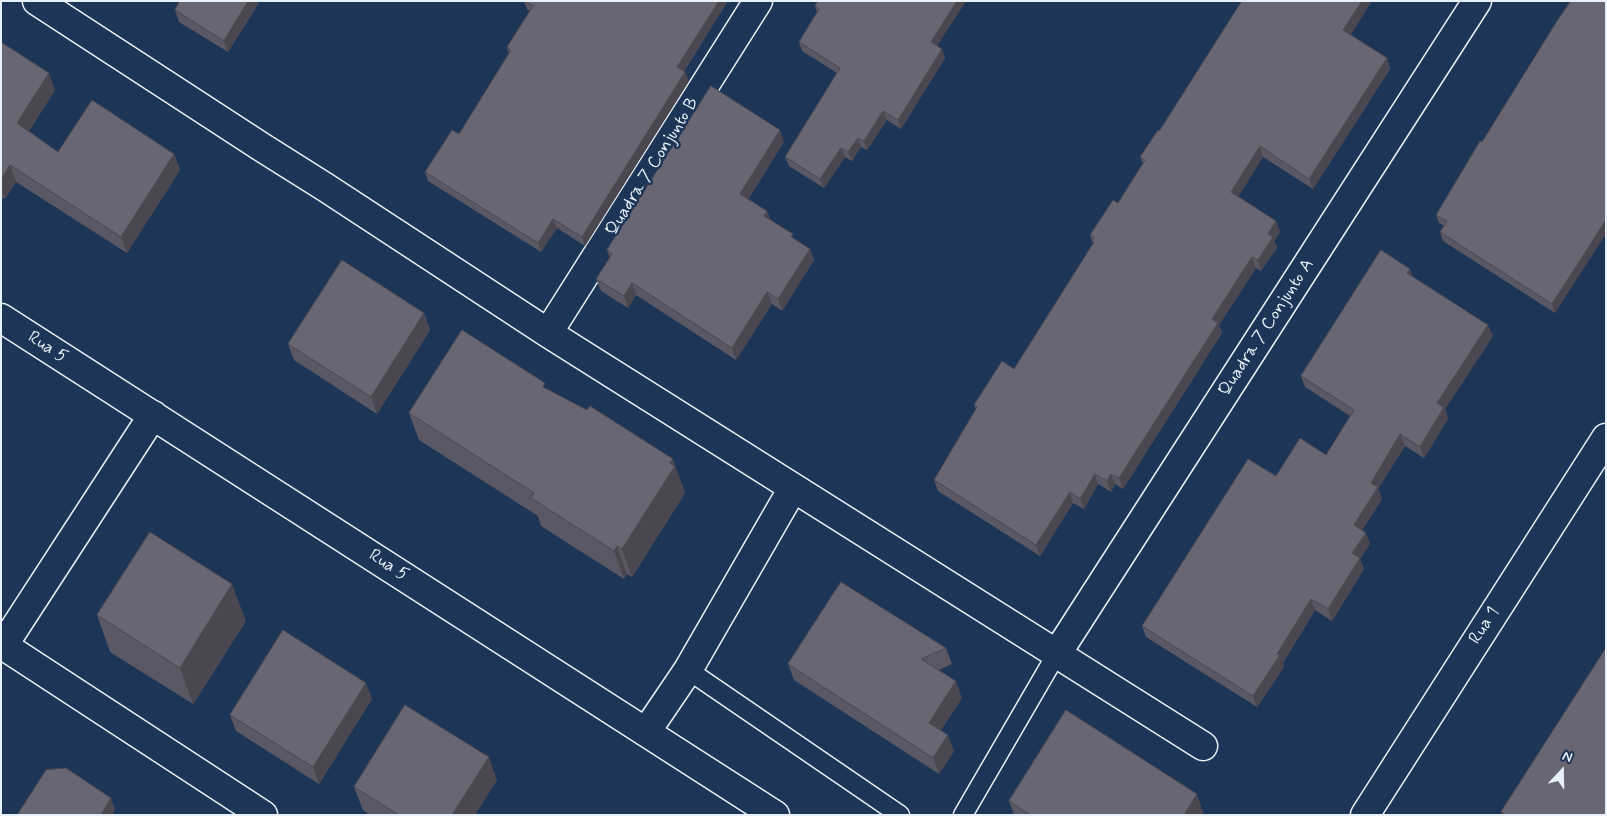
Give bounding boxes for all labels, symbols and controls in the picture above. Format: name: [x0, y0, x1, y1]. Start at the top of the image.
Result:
street label: Quadra 7 Conjunto B: [602, 94, 704, 240]
street label: Quadra 7 Conjunto A: [1215, 255, 1319, 401]
street label: Rua 5: [23, 327, 71, 369]
street label: Rua 5: [364, 545, 412, 587]
street label: Rua 1: [1465, 603, 1505, 649]
north arrow: [1537, 746, 1587, 796]
text: N: [1560, 747, 1575, 767]

